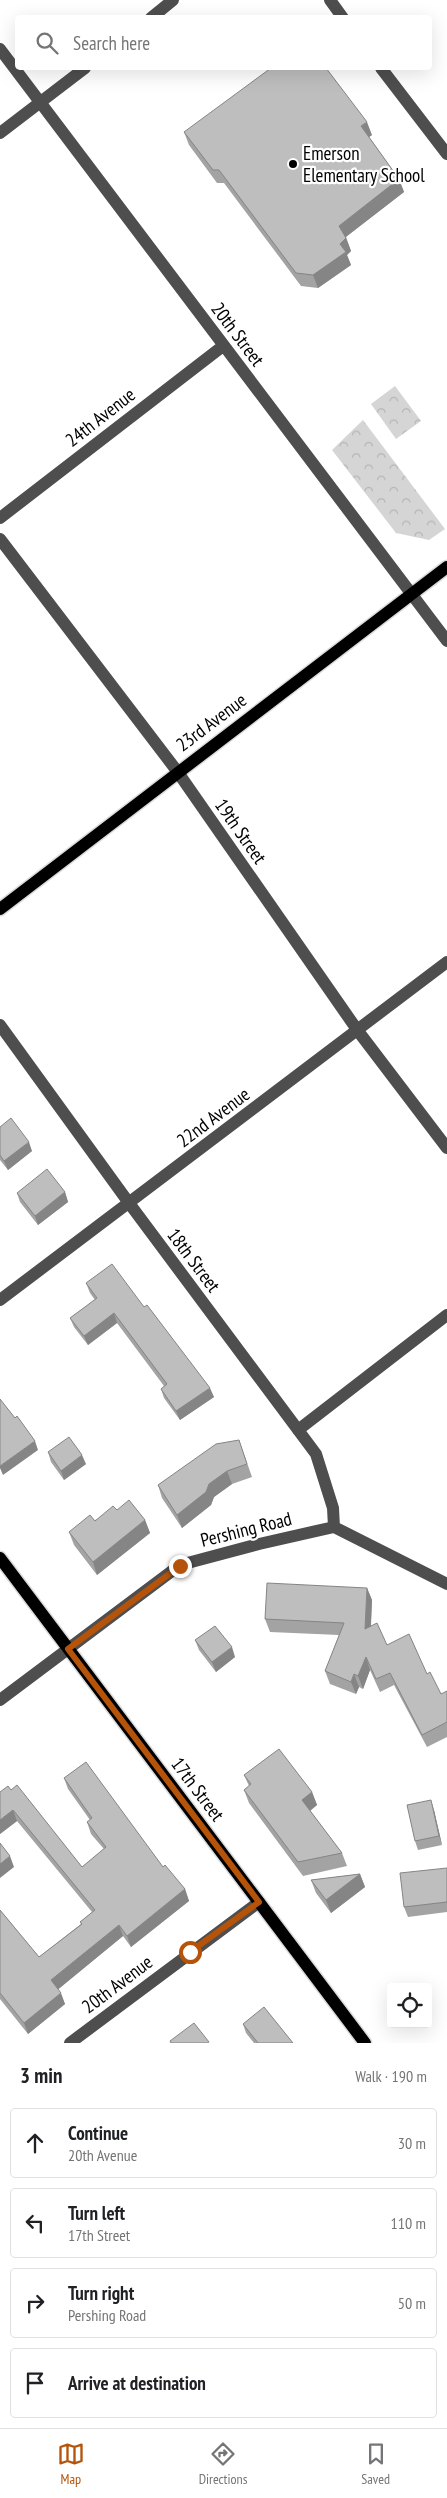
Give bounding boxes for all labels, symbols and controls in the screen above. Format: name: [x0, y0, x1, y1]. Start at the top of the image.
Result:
search box: [15, 15, 432, 70]
icon: search: [33, 29, 61, 57]
text: Search here: [73, 31, 150, 55]
place label: Emerson Elementary School: [303, 141, 425, 187]
marker: Emerson Elementary School: [287, 158, 299, 170]
street label: 20th Street: [206, 297, 270, 371]
street label: 24th Avenue: [60, 382, 140, 452]
street label: 23rd Avenue: [171, 688, 251, 756]
street label: 19th Street: [210, 794, 273, 869]
street label: 22nd Avenue: [172, 1082, 254, 1152]
street label: 18th Street: [162, 1223, 226, 1297]
street label: Pershing Road: [198, 1506, 294, 1552]
route end: [169, 1555, 192, 1578]
street label: 17th Street: [166, 1752, 230, 1826]
route start: [179, 1941, 202, 1964]
street label: 20th Avenue: [77, 1950, 157, 2018]
map controls: [387, 1983, 432, 2028]
button: locate: [387, 1983, 432, 2028]
text: 3 min: [20, 2062, 62, 2089]
text: Walk · 190 m: [355, 2066, 427, 2086]
text: Continue: [68, 2121, 128, 2145]
icon: ahead: [21, 2129, 49, 2157]
text: 30 m: [398, 2133, 426, 2153]
text: 20th Avenue: [68, 2145, 137, 2165]
text: Turn left: [68, 2201, 125, 2225]
icon: left: [21, 2209, 49, 2237]
text: 110 m: [391, 2213, 426, 2233]
text: 17th Street: [68, 2225, 130, 2245]
text: Turn right: [68, 2281, 134, 2305]
icon: right: [21, 2289, 49, 2317]
text: 50 m: [398, 2293, 426, 2313]
text: Pershing Road: [68, 2305, 146, 2325]
icon: arrive: [21, 2369, 49, 2397]
text: Arrive at destination: [68, 2371, 206, 2395]
tab: Map: [57, 2440, 85, 2488]
tab: Directions: [199, 2440, 247, 2488]
tab: Saved: [361, 2440, 390, 2488]

